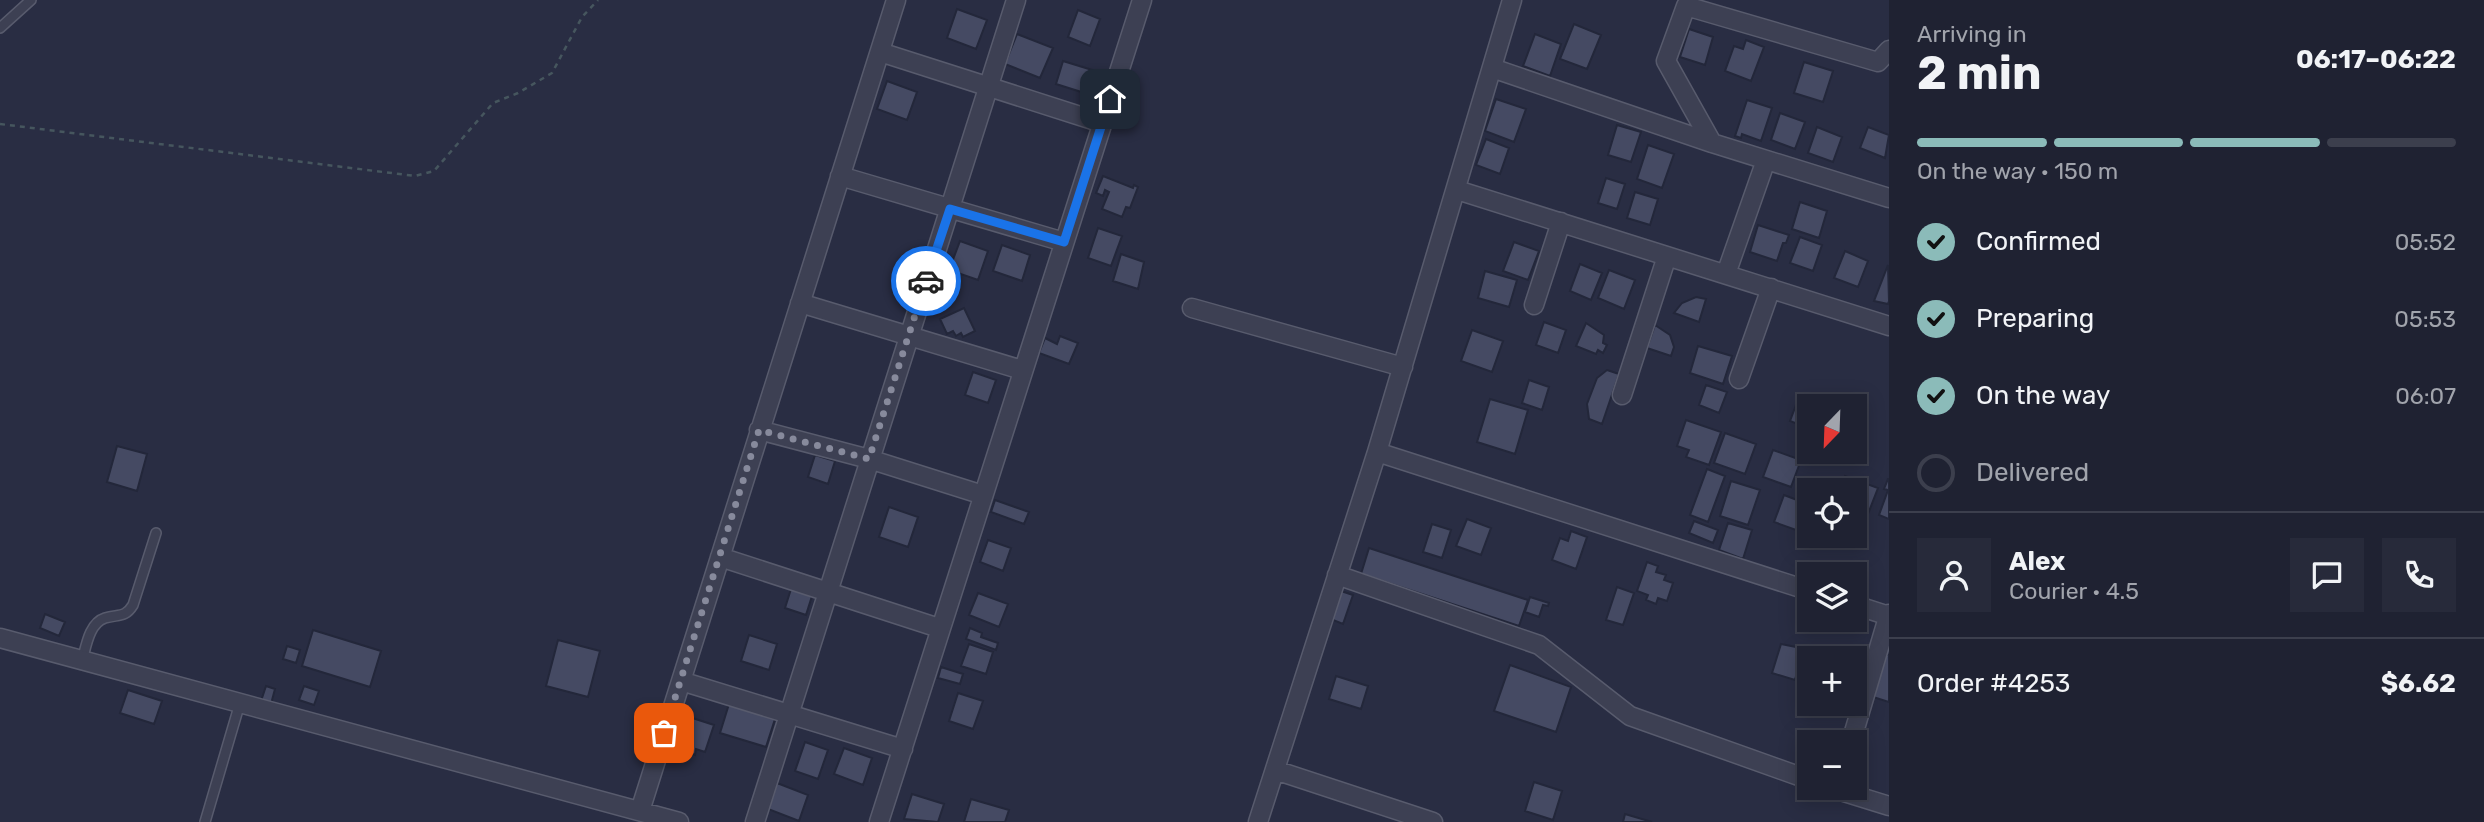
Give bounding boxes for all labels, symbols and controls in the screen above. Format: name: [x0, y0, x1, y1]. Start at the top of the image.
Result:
text: Arriving in: [1917, 20, 2027, 48]
text: 06:17–06:22: [2296, 44, 2456, 75]
text: 2 min: [1917, 46, 2042, 101]
pin: [1080, 69, 1140, 129]
icon: home: [1091, 80, 1129, 118]
text: On the way · 150 m: [1917, 157, 2118, 185]
icon: check: [1917, 223, 1955, 261]
text: Confirmed: [1976, 226, 2101, 257]
text: 05:52: [2395, 228, 2456, 256]
courier: [891, 246, 961, 316]
icon: car: [907, 262, 945, 300]
icon: check: [1917, 300, 1955, 338]
text: Preparing: [1976, 303, 2094, 334]
text: 05:53: [2394, 305, 2456, 333]
icon: check: [1917, 377, 1955, 415]
text: On the way: [1976, 380, 2110, 411]
text: 06:07: [2395, 382, 2456, 410]
north arrow: [1797, 394, 1867, 464]
map controls: [1797, 394, 1867, 800]
text: Delivered: [1976, 457, 2089, 488]
button: locate: [1797, 478, 1867, 548]
button: person: [1917, 538, 1991, 612]
button: chat: [2290, 538, 2364, 612]
button: phone: [2382, 538, 2456, 612]
text: Alex: [2009, 546, 2065, 577]
button: layers: [1797, 562, 1867, 632]
text: Courier · 4.5: [2009, 577, 2139, 605]
button: +: [1797, 646, 1867, 716]
text: Order #4253: [1917, 668, 2071, 699]
text: $6.62: [2381, 668, 2456, 699]
pin: [634, 703, 694, 763]
icon: bag: [645, 714, 683, 752]
button: −: [1797, 730, 1867, 800]

